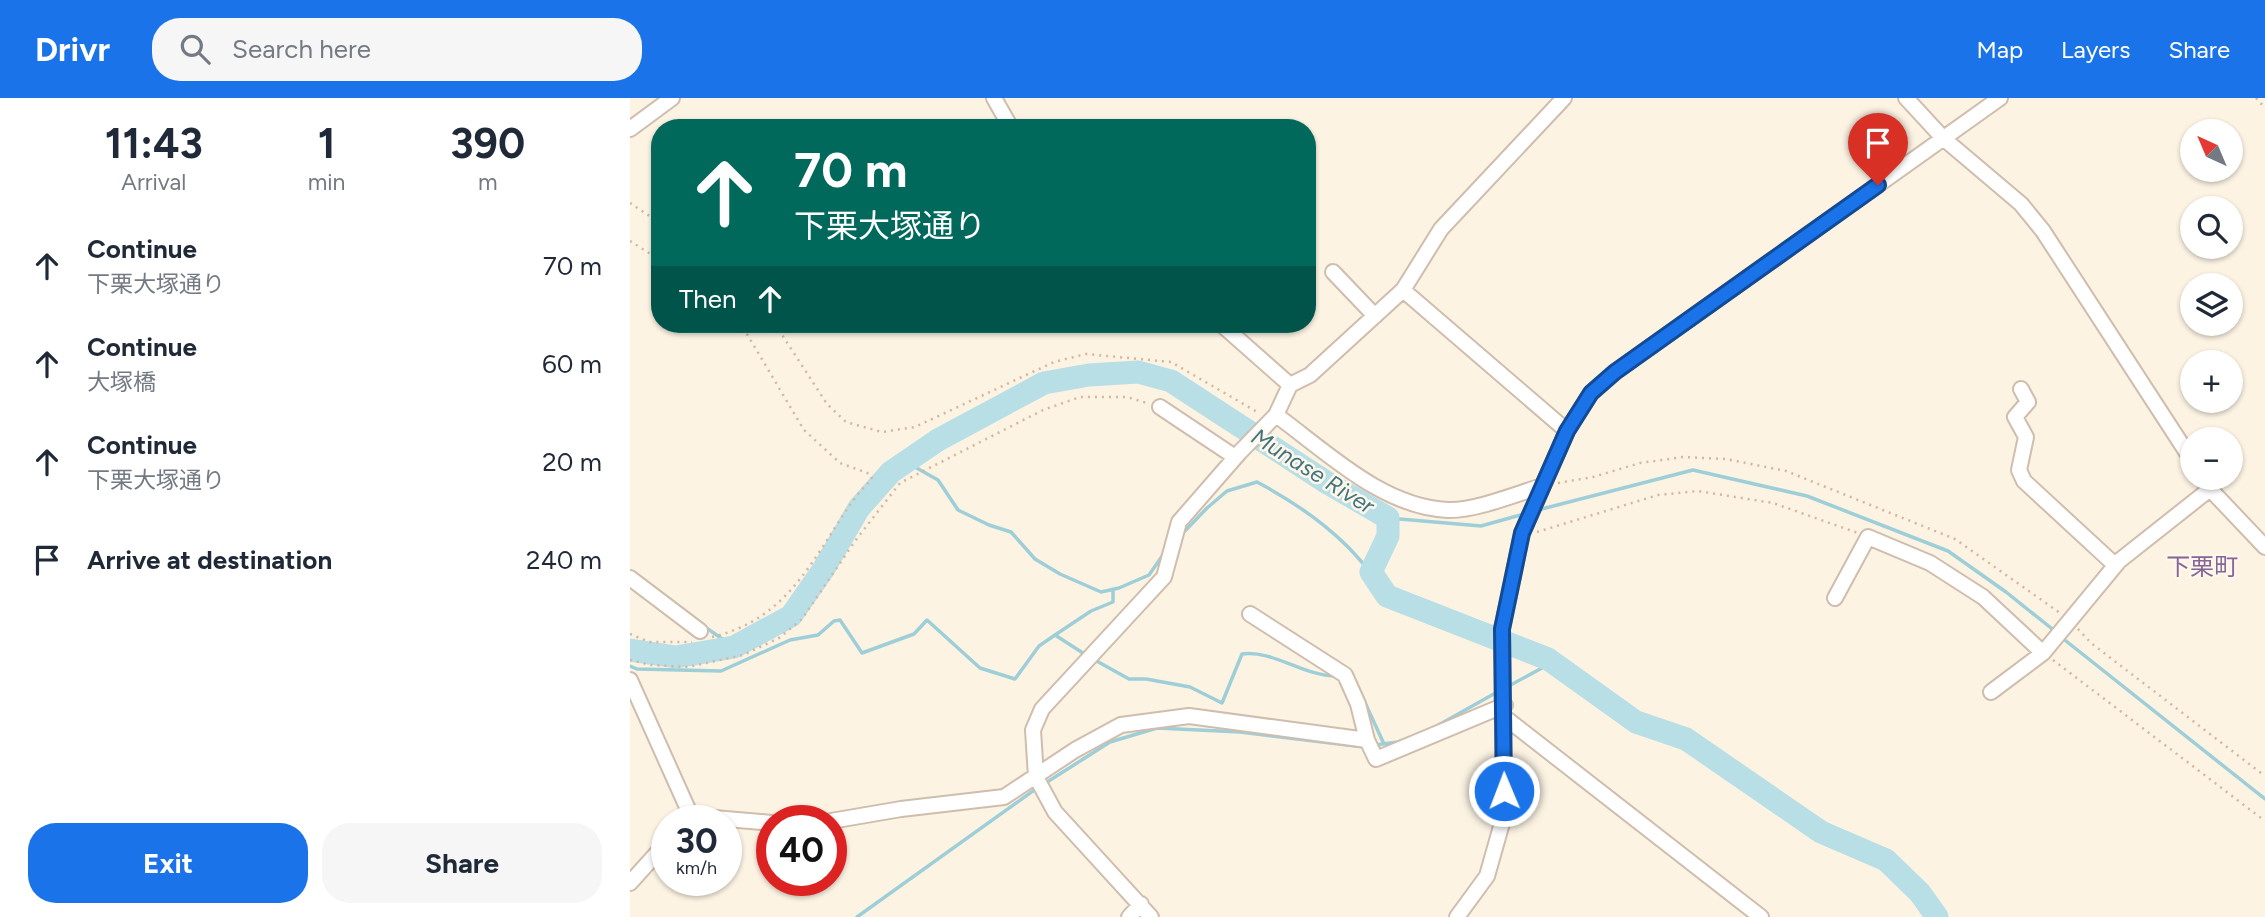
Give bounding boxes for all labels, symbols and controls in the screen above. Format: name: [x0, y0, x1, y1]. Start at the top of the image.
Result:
search box: [152, 18, 642, 81]
text: Drivr: [35, 30, 110, 69]
icon: search: [176, 30, 214, 68]
text: Search here: [232, 33, 371, 65]
text: Map: [1976, 35, 2023, 64]
text: Layers: [2061, 35, 2130, 64]
text: Share: [2168, 35, 2230, 64]
pin: [1848, 113, 1908, 185]
text: 11:43: [105, 118, 203, 169]
text: 1: [318, 118, 335, 169]
text: 390: [450, 118, 525, 169]
north arrow: [2180, 119, 2244, 182]
map controls: [2180, 119, 2243, 490]
icon: arrive: [1859, 124, 1897, 162]
text: 70 m: [794, 140, 907, 199]
icon: ahead: [679, 147, 770, 238]
text: Arrival: [121, 168, 186, 196]
text: min: [308, 168, 345, 196]
text: m: [478, 168, 497, 196]
button: search: [2180, 196, 2243, 259]
text: 下栗大塚通り: [794, 207, 986, 245]
text: Continue: [87, 233, 197, 265]
icon: ahead: [28, 247, 66, 285]
text: 70 m: [543, 250, 602, 282]
text: 下栗大塚通り: [87, 270, 225, 298]
button: layers: [2180, 273, 2243, 336]
icon: ahead: [751, 280, 789, 318]
text: Then: [679, 283, 737, 315]
text: Continue: [87, 331, 197, 363]
icon: ahead: [28, 345, 66, 383]
text: 60 m: [542, 348, 602, 380]
button: +: [2180, 350, 2243, 413]
text: 大塚橋: [87, 368, 156, 396]
water label: Munase River: [1246, 422, 1381, 520]
button: −: [2180, 427, 2243, 490]
text: Continue: [87, 429, 197, 461]
icon: ahead: [28, 443, 66, 481]
text: 20 m: [542, 446, 602, 478]
text: 下栗大塚通り: [87, 466, 225, 494]
icon: arrive: [28, 541, 66, 579]
text: Arrive at destination: [87, 544, 332, 576]
text: 240 m: [526, 544, 602, 576]
district label: 下栗町: [2166, 552, 2238, 581]
position arrow: [1467, 754, 1541, 828]
speed limit sign: 40: [756, 805, 847, 896]
text: 30: [675, 820, 718, 862]
button: Exit: [28, 823, 308, 903]
button: Share: [322, 823, 602, 903]
text: km/h: [676, 857, 717, 879]

